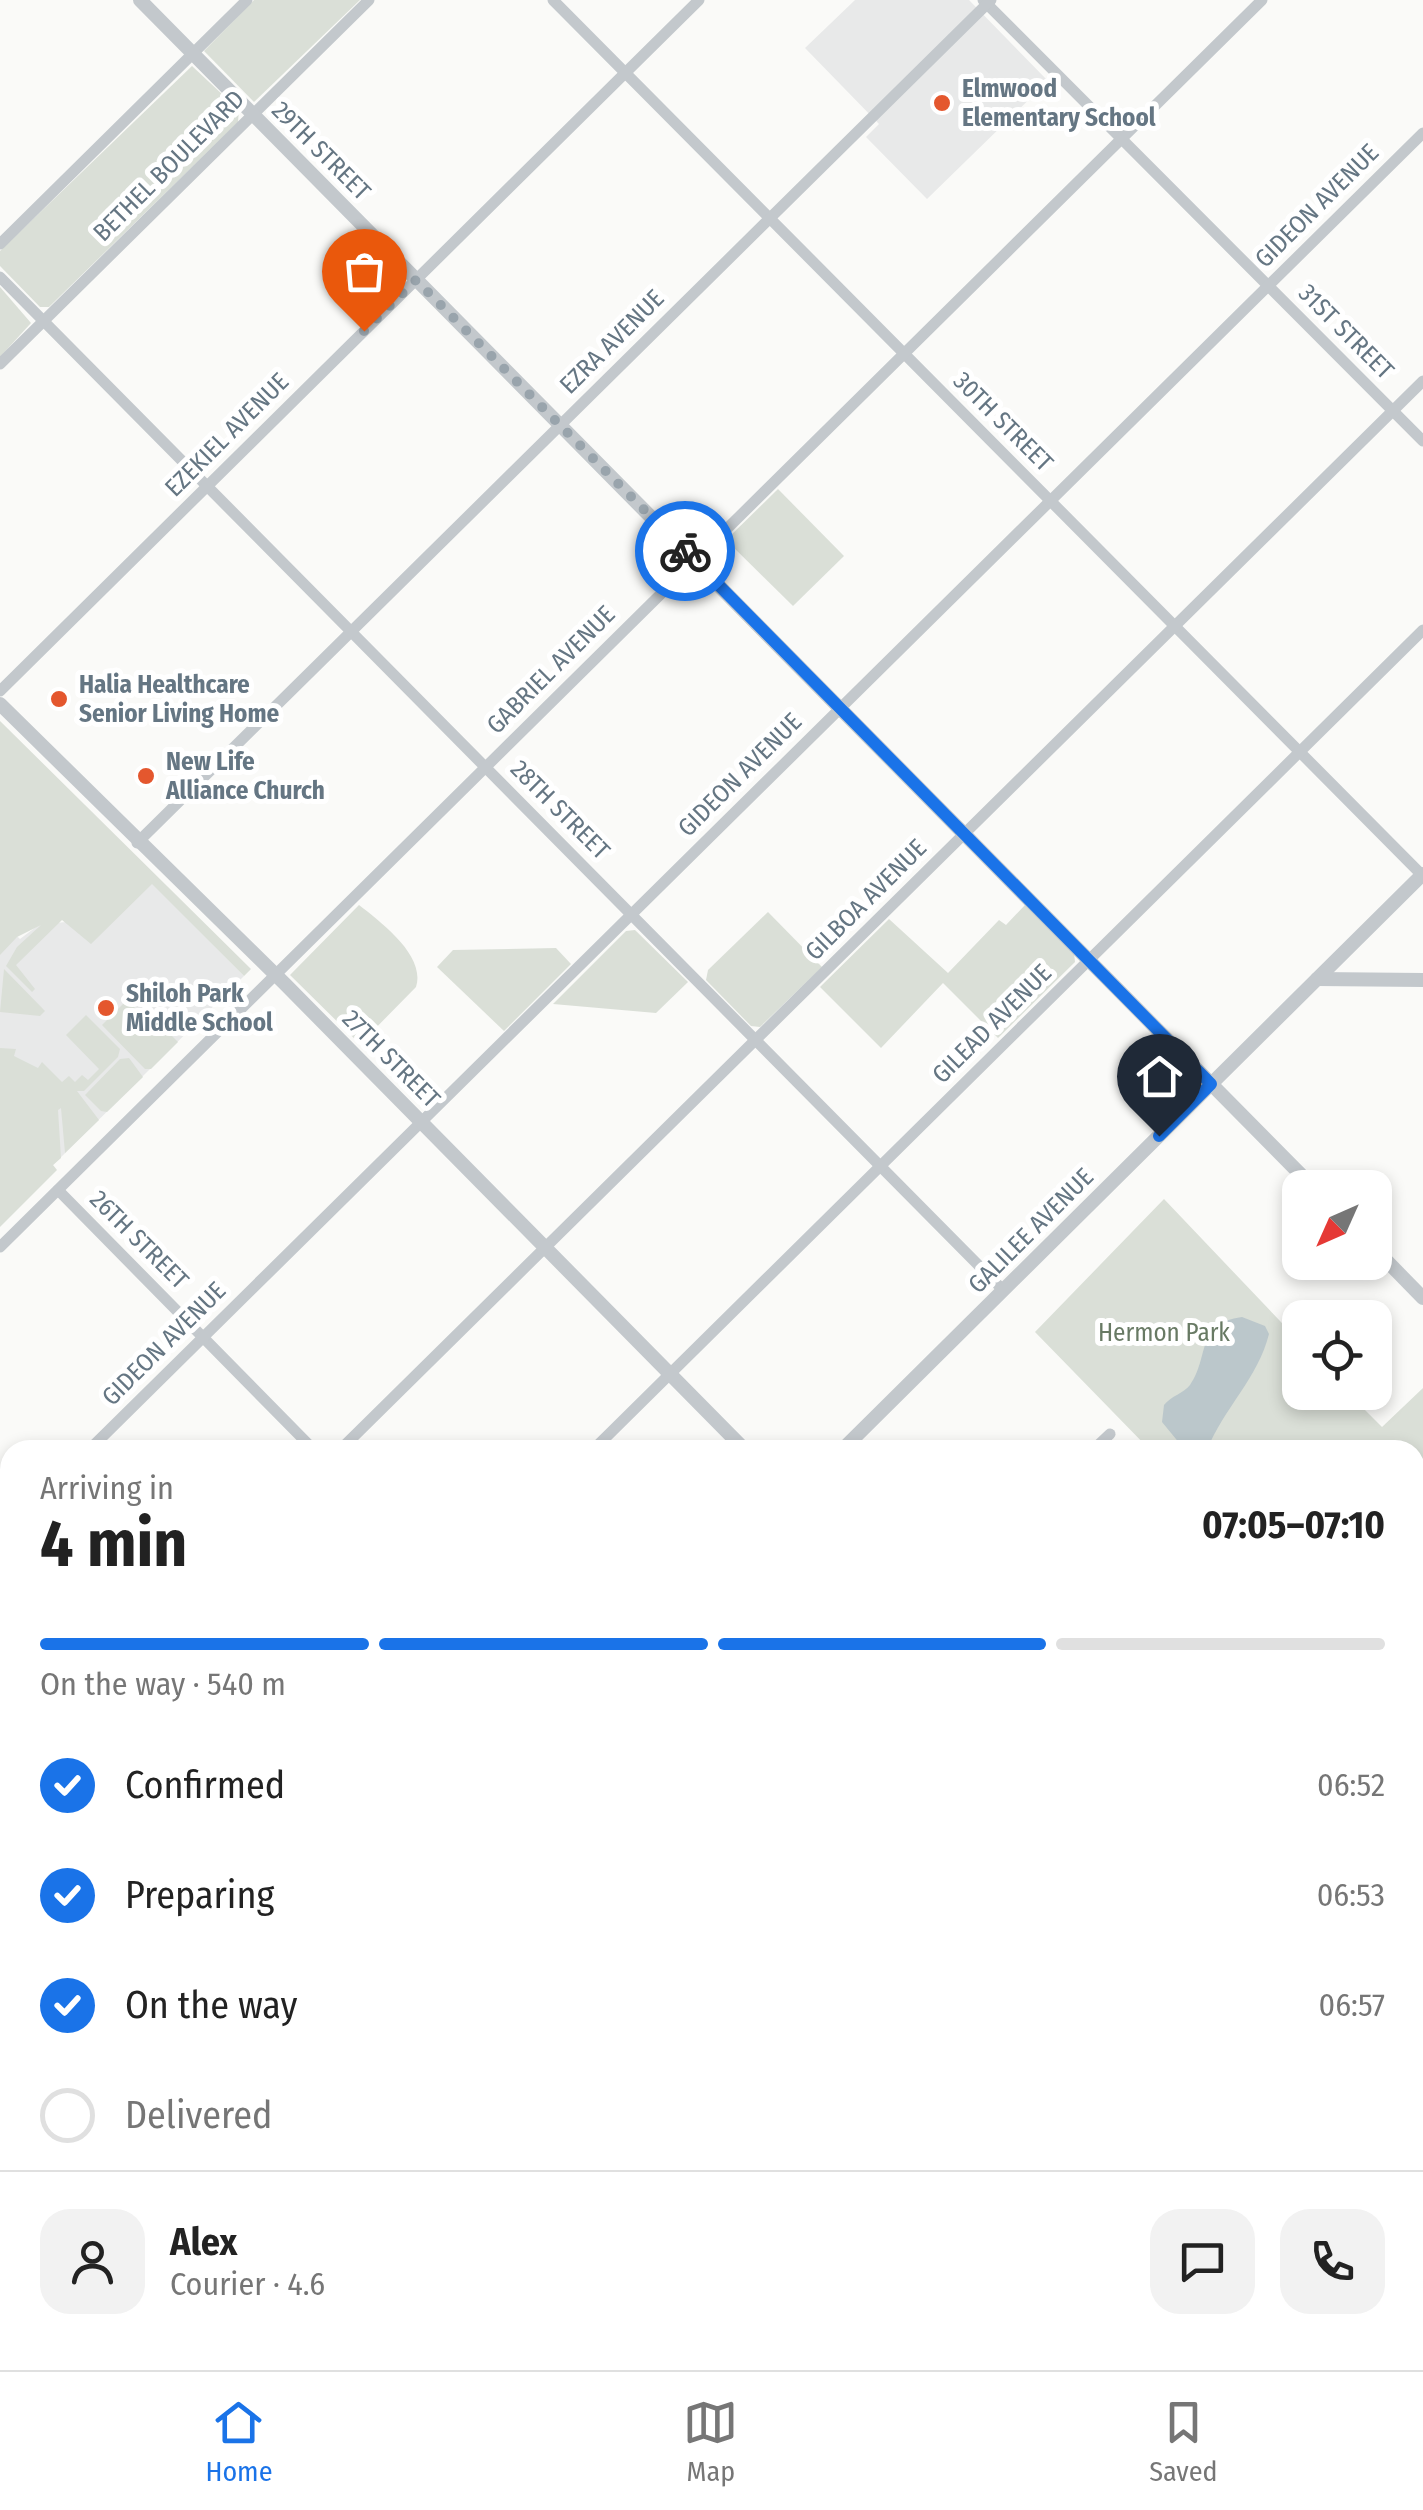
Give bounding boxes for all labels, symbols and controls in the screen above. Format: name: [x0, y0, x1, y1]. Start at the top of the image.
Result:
place label: Elmwood Elementary School: [962, 74, 1156, 133]
street label: BETHEL BOULEVARD: [87, 84, 251, 248]
marker: Elmwood Elementary School: [931, 92, 953, 114]
street label: 29TH STREET: [265, 95, 377, 207]
street label: GIDEON AVENUE: [1249, 138, 1385, 274]
pin: [322, 229, 407, 332]
icon: bag: [337, 244, 392, 299]
street label: 31ST STREET: [1292, 278, 1400, 386]
street label: EZRA AVENUE: [554, 284, 670, 400]
street label: 30TH STREET: [947, 366, 1059, 478]
street label: EZEKIEL AVENUE: [159, 367, 295, 503]
courier: [635, 501, 735, 601]
icon: bike: [658, 524, 713, 579]
street label: GABRIEL AVENUE: [481, 600, 621, 740]
place label: Halia Healthcare Senior Living Home: [79, 670, 279, 729]
marker: Halia Healthcare Senior Living Home: [48, 688, 70, 710]
street label: GIDEON AVENUE: [672, 707, 808, 843]
place label: New Life Alliance Church: [165, 747, 325, 806]
street label: 28TH STREET: [504, 754, 616, 866]
marker: New Life Alliance Church: [135, 765, 157, 787]
street label: GILBOA AVENUE: [799, 833, 933, 967]
street label: GILEAD AVENUE: [926, 958, 1058, 1090]
place label: Shiloh Park Middle School: [126, 979, 273, 1038]
marker: Shiloh Park Middle School: [95, 997, 117, 1019]
street label: 27TH STREET: [336, 1004, 446, 1114]
pin: [1117, 1034, 1202, 1137]
icon: home: [1132, 1049, 1187, 1104]
street label: GALILEE AVENUE: [962, 1162, 1100, 1300]
north arrow: [1282, 1170, 1392, 1280]
map controls: [1282, 1170, 1392, 1410]
street label: 26TH STREET: [84, 1185, 195, 1296]
street label: GIDEON AVENUE: [96, 1276, 232, 1412]
button: locate: [1282, 1300, 1392, 1410]
park label: Hermon Park: [1098, 1318, 1230, 1348]
text: Arriving in: [40, 1469, 174, 1507]
text: 07:05–07:10: [1202, 1502, 1385, 1548]
text: 4 min: [40, 1505, 187, 1583]
text: On the way · 540 m: [40, 1665, 286, 1703]
icon: check: [40, 1758, 95, 1813]
text: Confirmed: [125, 1762, 285, 1808]
text: 06:52: [1317, 1766, 1385, 1804]
icon: check: [40, 1868, 95, 1923]
text: Preparing: [125, 1872, 274, 1918]
text: 06:53: [1317, 1876, 1385, 1914]
icon: check: [40, 1978, 95, 2033]
text: On the way: [125, 1982, 297, 2028]
text: 06:57: [1319, 1986, 1385, 2024]
text: Delivered: [125, 2092, 272, 2138]
button: person: [40, 2209, 145, 2314]
button: chat: [1150, 2209, 1255, 2314]
button: phone: [1280, 2209, 1385, 2314]
text: Alex: [170, 2219, 237, 2265]
text: Courier · 4.6: [170, 2265, 325, 2303]
tab: Home: [205, 2395, 272, 2488]
tab: Map: [683, 2395, 738, 2488]
tab: Saved: [1149, 2395, 1218, 2488]

